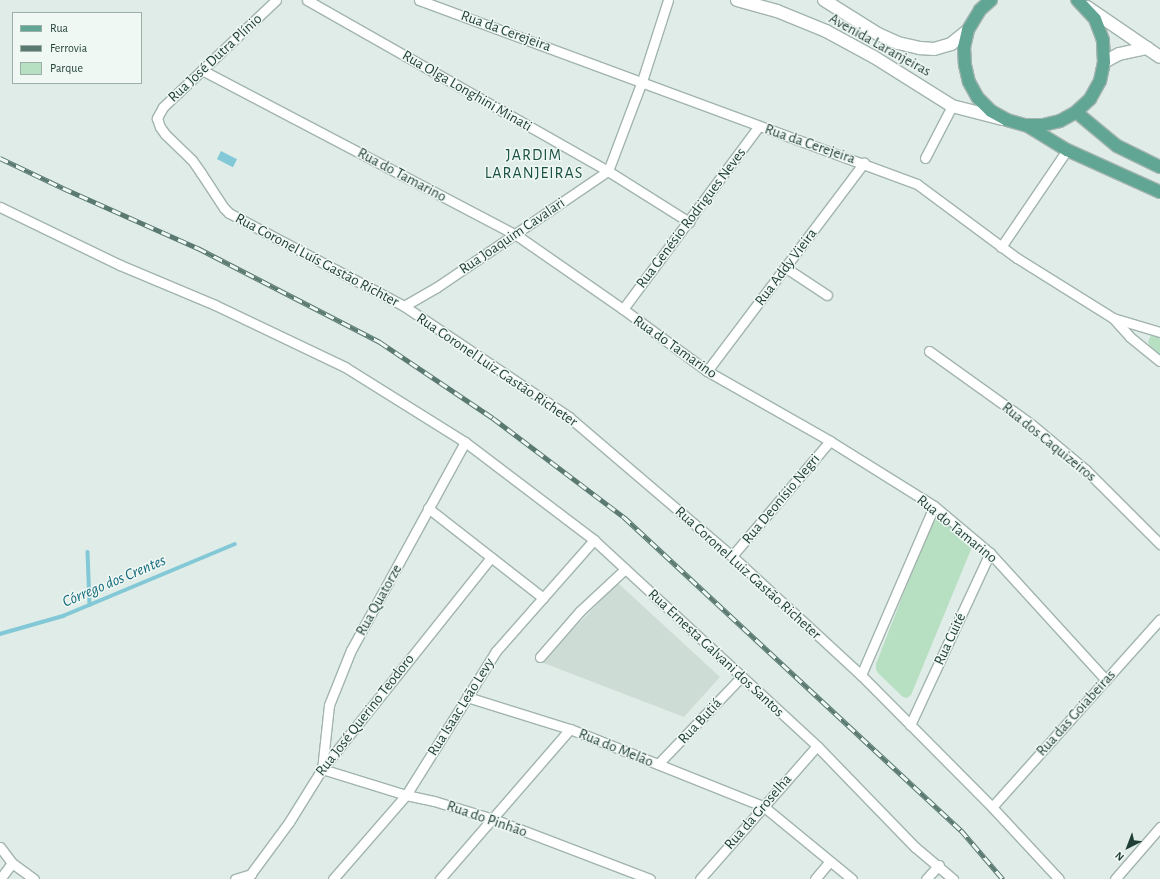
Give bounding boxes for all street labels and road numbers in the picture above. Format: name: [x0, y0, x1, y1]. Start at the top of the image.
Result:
street label: Rua da Cerejeira: [458, 6, 554, 56]
street label: Rua José Dutra Plínio: [164, 10, 266, 106]
street label: Avenida Laranjeiras: [826, 10, 934, 80]
street label: Rua Olga Longhini Minati: [399, 46, 535, 136]
street label: Rua da Cerejeira: [762, 120, 858, 168]
street label: Rua do Tamarino: [354, 144, 450, 206]
street label: Rua Genésio Rodrigues Neves: [632, 144, 750, 292]
street label: Rua Joaquim Cavalari: [456, 194, 568, 278]
street label: Rua Coronel Luís Gastão Richter: [232, 209, 402, 311]
street label: Rua Addy Vieira: [751, 225, 821, 309]
street label: Rua Coronel Luiz Gastão Richeter: [413, 309, 581, 431]
street label: Rua do Tamarino: [630, 311, 720, 383]
street label: Rua dos Caquizeiros: [998, 398, 1100, 486]
street label: Rua Deonísio Negri: [738, 450, 824, 548]
street label: Rua do Tamarino: [913, 491, 1001, 567]
street label: Rua Coronel Luiz Gastão Richeter: [671, 503, 825, 643]
street label: Rua Quatorze: [352, 561, 406, 639]
street label: Rua Ernesta Galvani dos Santos: [644, 585, 788, 721]
street label: Rua Cuité: [930, 610, 970, 668]
street label: Rua José Querino Teodoro: [312, 650, 418, 780]
street label: Rua Isaac Leão Levy: [424, 655, 498, 759]
street label: Rua das Goiabeiras: [1033, 666, 1119, 760]
street label: Rua Butiá: [674, 694, 726, 748]
street label: Rua do Melão: [576, 725, 656, 771]
street label: Rua da Groselha: [720, 771, 796, 853]
street label: Rua do Pinhão: [444, 797, 530, 841]

